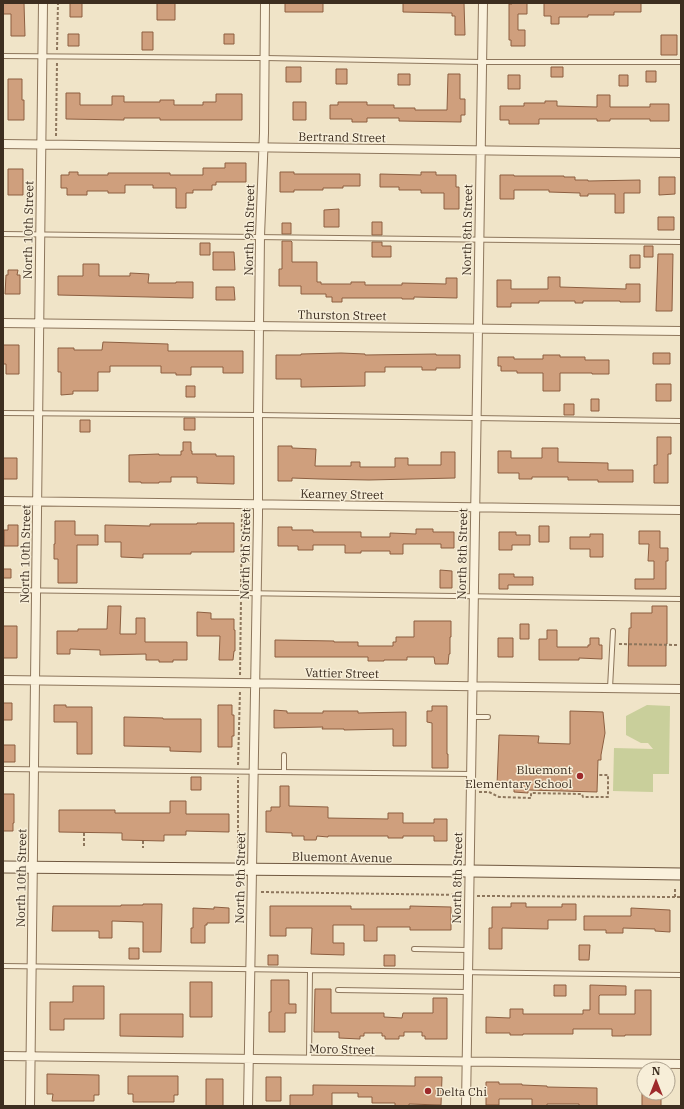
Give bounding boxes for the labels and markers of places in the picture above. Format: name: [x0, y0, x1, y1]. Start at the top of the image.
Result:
place label: Bluemont Elementary School: [465, 762, 572, 791]
marker: Bluemont Elementary School: [575, 771, 585, 781]
place label: Delta Chi: [436, 1084, 487, 1099]
marker: Delta Chi: [423, 1086, 433, 1096]

